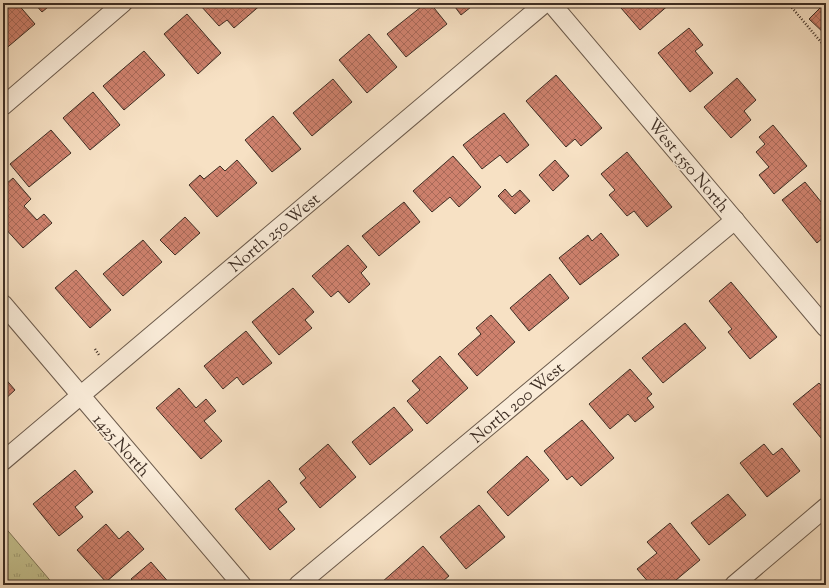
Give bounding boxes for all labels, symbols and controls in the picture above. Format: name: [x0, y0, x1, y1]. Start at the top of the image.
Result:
street label: West 1550 North: [641, 114, 734, 219]
street label: North 250 West: [225, 188, 326, 279]
street label: North 200 West: [466, 357, 570, 450]
street label: 1425 North: [86, 410, 155, 483]

